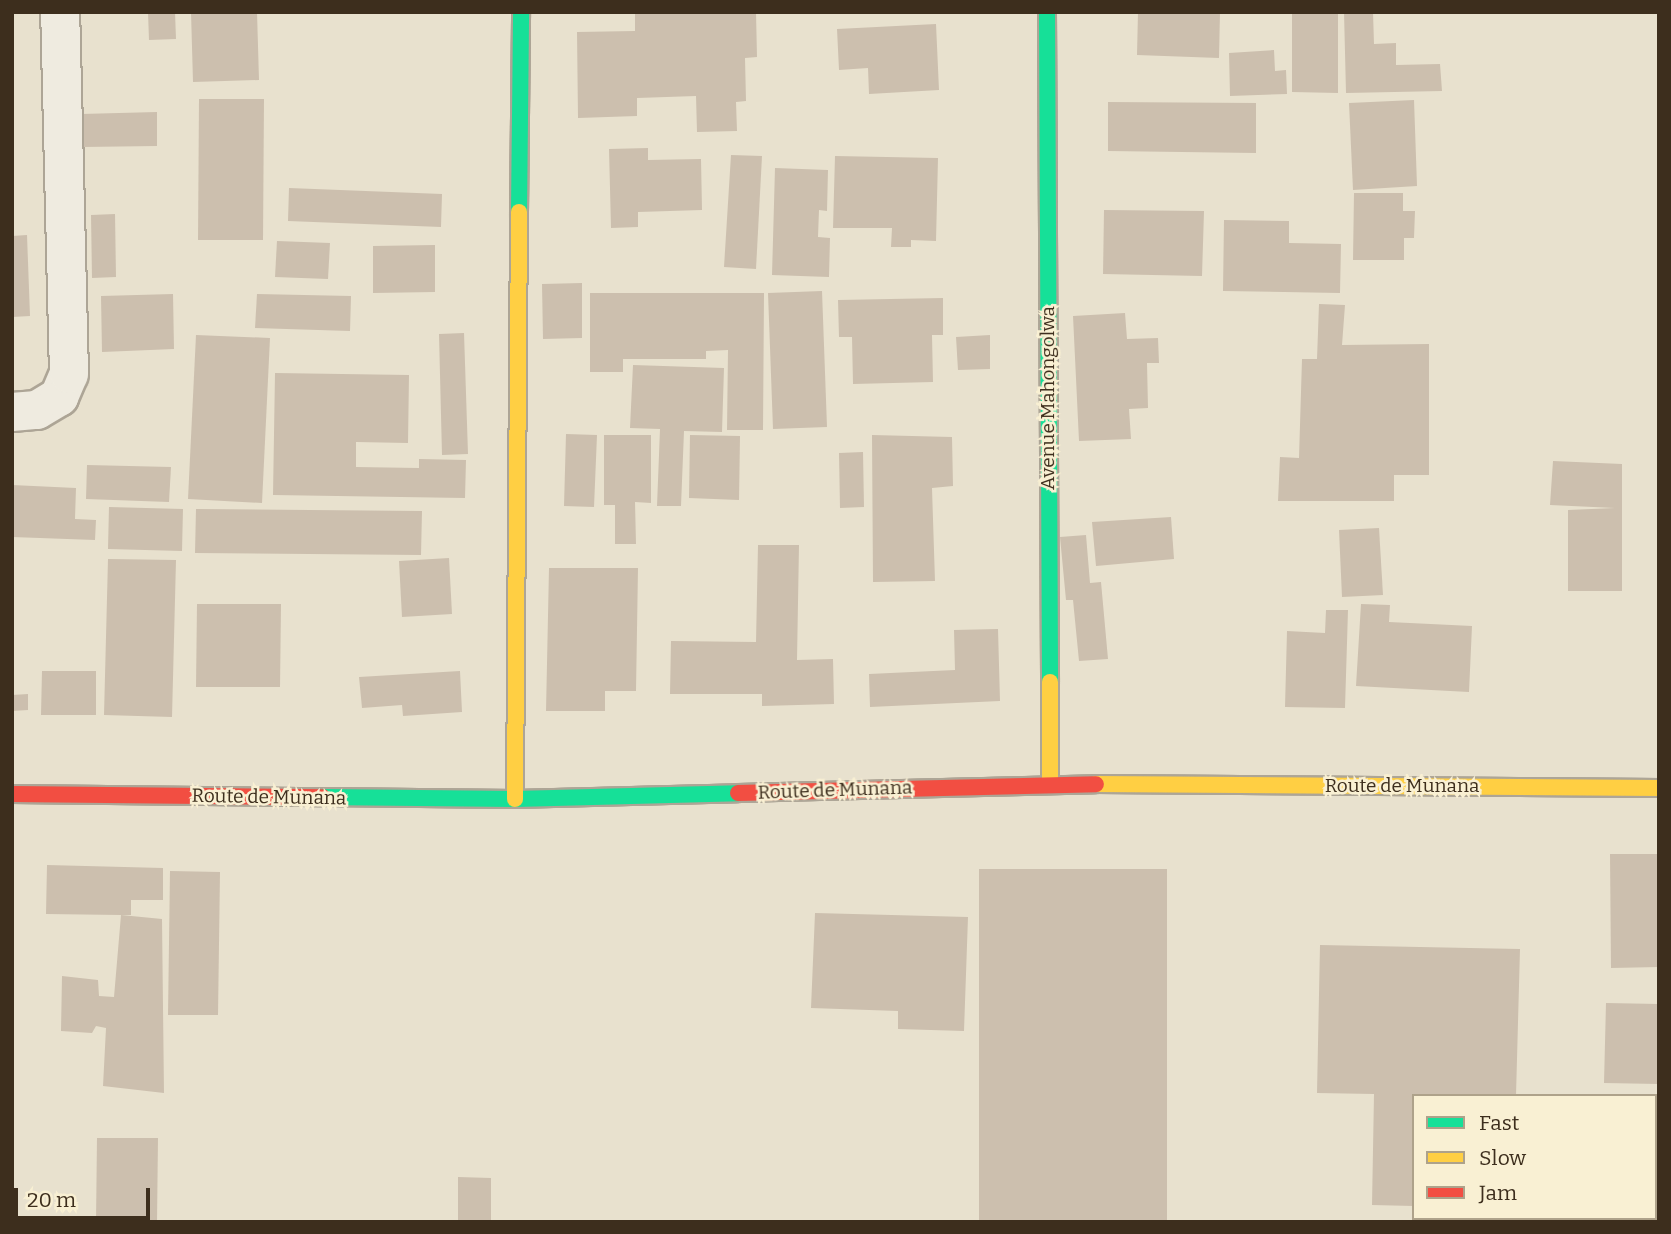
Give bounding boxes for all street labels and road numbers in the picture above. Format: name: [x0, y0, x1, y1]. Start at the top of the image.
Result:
street label: Avenue Mahongolwa: [1037, 306, 1059, 490]
street label: Route de Munana: [1325, 775, 1479, 797]
street label: Route de Munana: [757, 776, 913, 804]
street label: Route de Munana: [192, 784, 346, 810]

